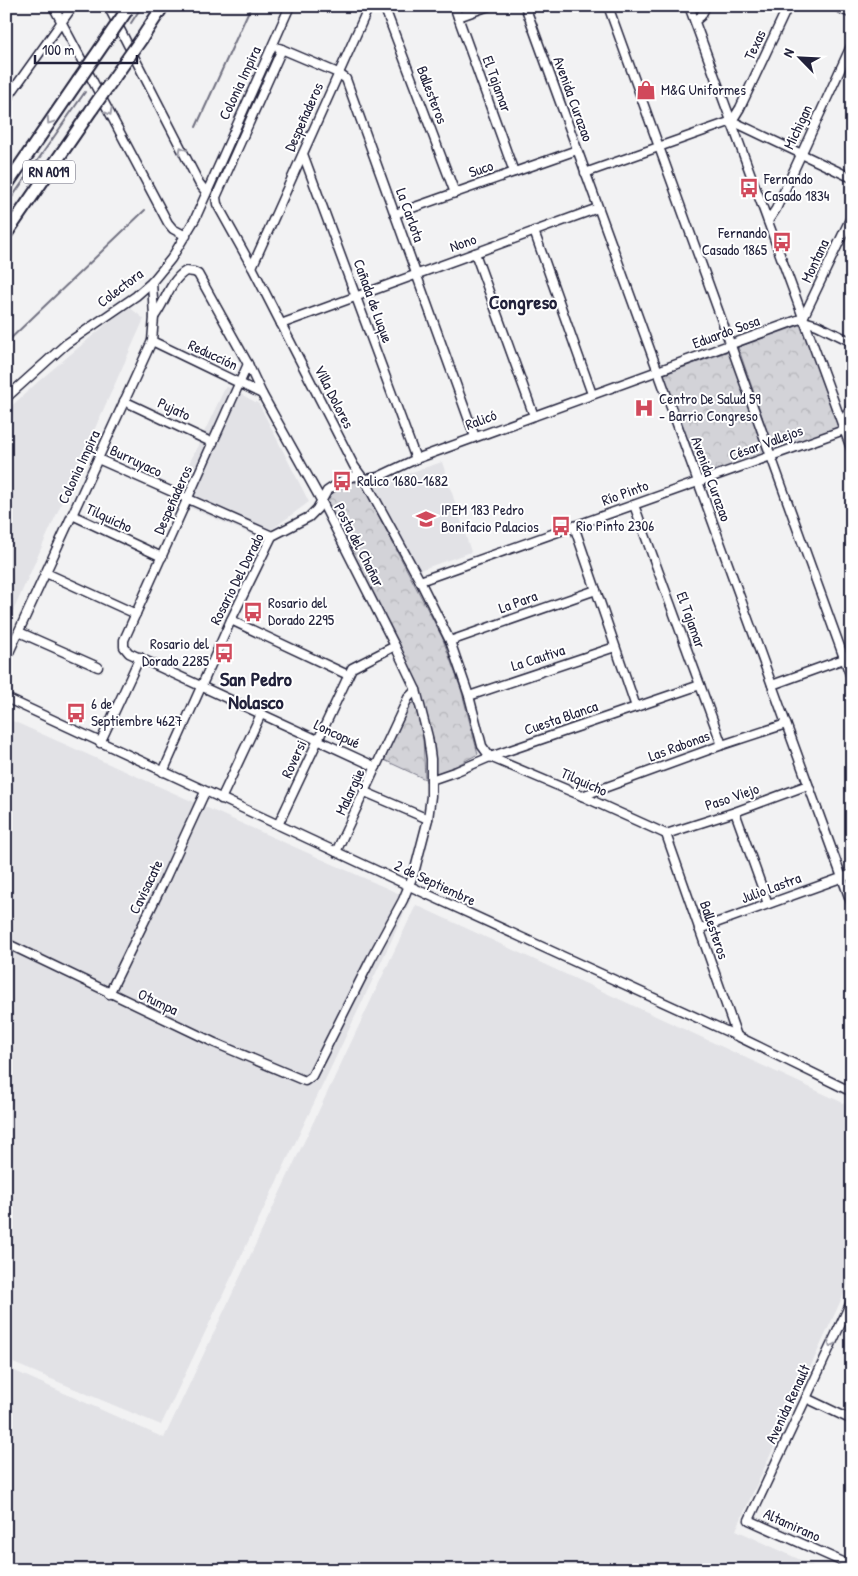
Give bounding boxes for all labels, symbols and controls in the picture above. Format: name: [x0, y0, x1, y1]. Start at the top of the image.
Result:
street label: Texas: [738, 26, 771, 63]
scale bar: [35, 32, 138, 64]
north arrow: [776, 32, 826, 82]
text: 100 m: [42, 39, 75, 60]
street label: Colonia Impira: [213, 42, 266, 123]
text: N: [777, 45, 798, 60]
street label: El Tajamar: [478, 53, 517, 115]
street label: Avenida Curazao: [548, 53, 599, 144]
street label: Ballesteros: [412, 63, 453, 127]
street label: Despeñaderos: [279, 79, 328, 155]
shop icon: M&G Uniformes: [635, 79, 657, 101]
place label: M&G Uniformes: [661, 79, 746, 100]
street label: Michigan: [778, 101, 817, 153]
one-way arrow: [103, 107, 113, 116]
one-way arrow: [47, 116, 56, 125]
one-way arrow: [178, 146, 188, 155]
street label: Suco: [466, 155, 496, 182]
road number: RN A019: [23, 160, 75, 183]
place label: Fernando Casado 1834: [763, 168, 830, 206]
bus stop icon: Fernando Casado 1834: [738, 177, 760, 199]
street label: La Carlota: [391, 185, 430, 245]
place label: Fernando Casado 1865: [702, 222, 768, 260]
street label: Nono: [447, 228, 479, 257]
bus stop icon: Fernando Casado 1865: [771, 231, 793, 253]
street label: Montana: [795, 236, 834, 286]
street label: Cañada de Luque: [349, 256, 398, 346]
street label: Colectora: [92, 263, 147, 312]
district label: Congreso: [489, 288, 557, 316]
street label: Eduardo Sosa: [689, 310, 762, 353]
street label: Reducción: [185, 334, 242, 375]
street label: Villa Dolores: [310, 362, 359, 432]
place label: Centro De Salud 59 - Barrio Congreso: [659, 388, 761, 426]
street label: Pujato: [154, 392, 194, 425]
hospital icon: Centro De Salud 59 - Barrio Congreso: [633, 397, 655, 419]
street label: Ralicó: [462, 404, 499, 435]
street label: César Vallejos: [726, 419, 806, 466]
street label: Colonia Impira: [52, 426, 105, 507]
street label: Avenida Curazao: [686, 433, 737, 524]
street label: Burruyaco: [107, 439, 166, 482]
street label: Despeñaderos: [148, 462, 197, 538]
bus stop icon: Ralico 1680-1682: [331, 470, 353, 492]
place label: Ralico 1680-1682: [357, 470, 448, 491]
street label: Río Pinto: [599, 474, 651, 511]
street label: Tilquicho: [83, 498, 136, 537]
street label: Posta del Chañar: [329, 499, 390, 591]
place label: IPEM 183 Pedro Bonifacio Palacios: [441, 499, 539, 537]
school or university icon: IPEM 183 Pedro Bonifacio Palacios: [415, 508, 437, 530]
bus stop icon: Rio Pinto 2306: [550, 515, 572, 537]
place label: Rio Pinto 2306: [576, 515, 654, 536]
street label: Rosario Del Dorado: [204, 529, 269, 628]
street label: La Para: [496, 585, 540, 618]
street label: El Tajamar: [672, 589, 711, 651]
place label: Rosario del Dorado 2295: [268, 592, 335, 630]
bus stop icon: Rosario del Dorado 2295: [242, 601, 264, 623]
place label: Rosario del Dorado 2285: [142, 633, 210, 671]
street label: La Cautiva: [508, 639, 568, 676]
bus stop icon: Rosario del Dorado 2285: [213, 642, 235, 664]
district label: San Pedro Nolasco: [220, 665, 292, 715]
place label: 6 de Septiembre 4627: [91, 693, 182, 731]
street label: Cuesta Blanca: [521, 695, 600, 740]
bus stop icon: 6 de Septiembre 4627: [65, 702, 87, 724]
street label: Loncopué: [311, 714, 364, 753]
street label: Las Rabonas: [645, 725, 713, 766]
street label: Roversi: [276, 736, 311, 781]
street label: Tilquicho: [558, 762, 611, 801]
street label: Malargüe: [330, 765, 369, 818]
street label: Paso Viejo: [702, 778, 762, 816]
street label: 2 de Septiembre: [391, 855, 479, 911]
street label: Cavisacate: [123, 856, 168, 917]
street label: Julio Lastra: [738, 867, 804, 908]
street label: Ballesteros: [695, 898, 734, 962]
street label: Otumpa: [135, 983, 182, 1020]
one-way arrow: [827, 1339, 838, 1348]
street label: Avenida Renault: [760, 1360, 815, 1447]
street label: Altamirano: [760, 1503, 824, 1546]

